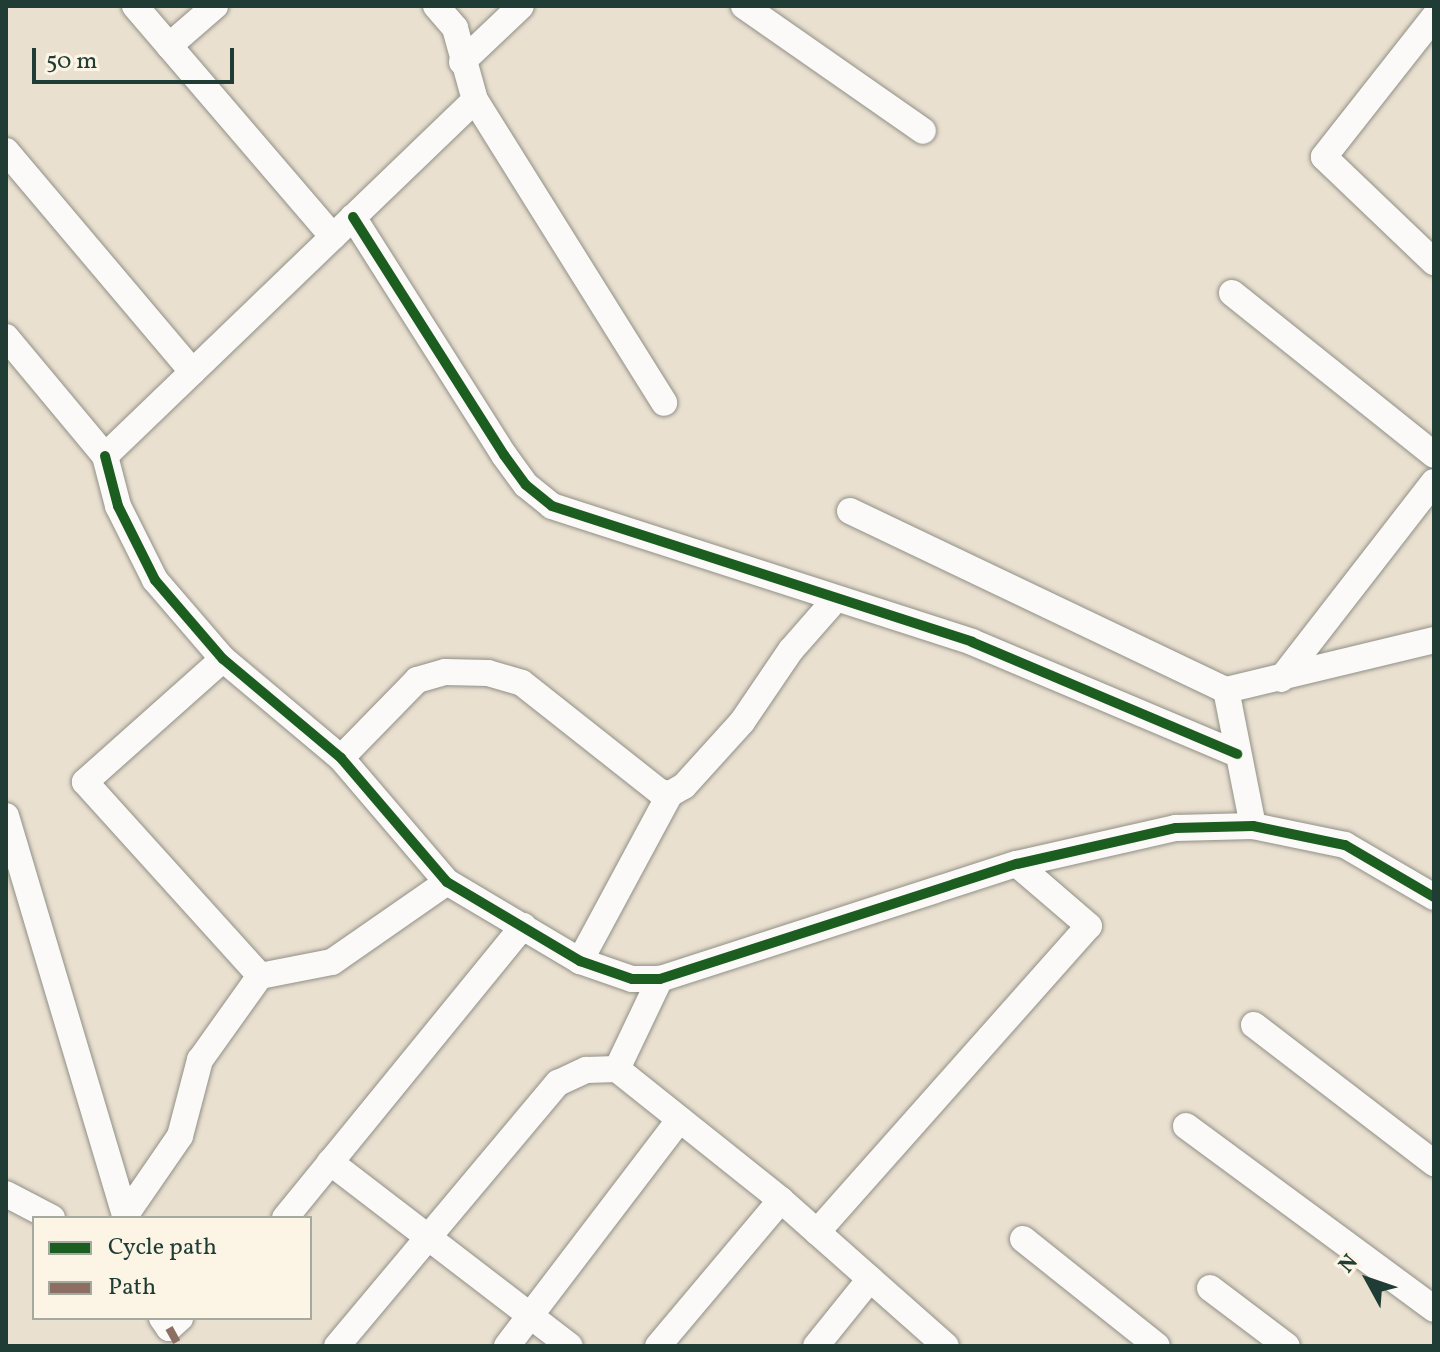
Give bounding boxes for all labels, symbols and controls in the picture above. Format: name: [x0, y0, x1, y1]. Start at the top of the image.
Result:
scale bar: [36, 32, 238, 82]
text: 50 m: [46, 45, 98, 79]
legend: [32, 1216, 312, 1320]
text: Cycle path: [108, 1231, 217, 1265]
north arrow: [1328, 1240, 1408, 1320]
text: N: [1332, 1248, 1366, 1280]
text: Path: [108, 1271, 156, 1305]

